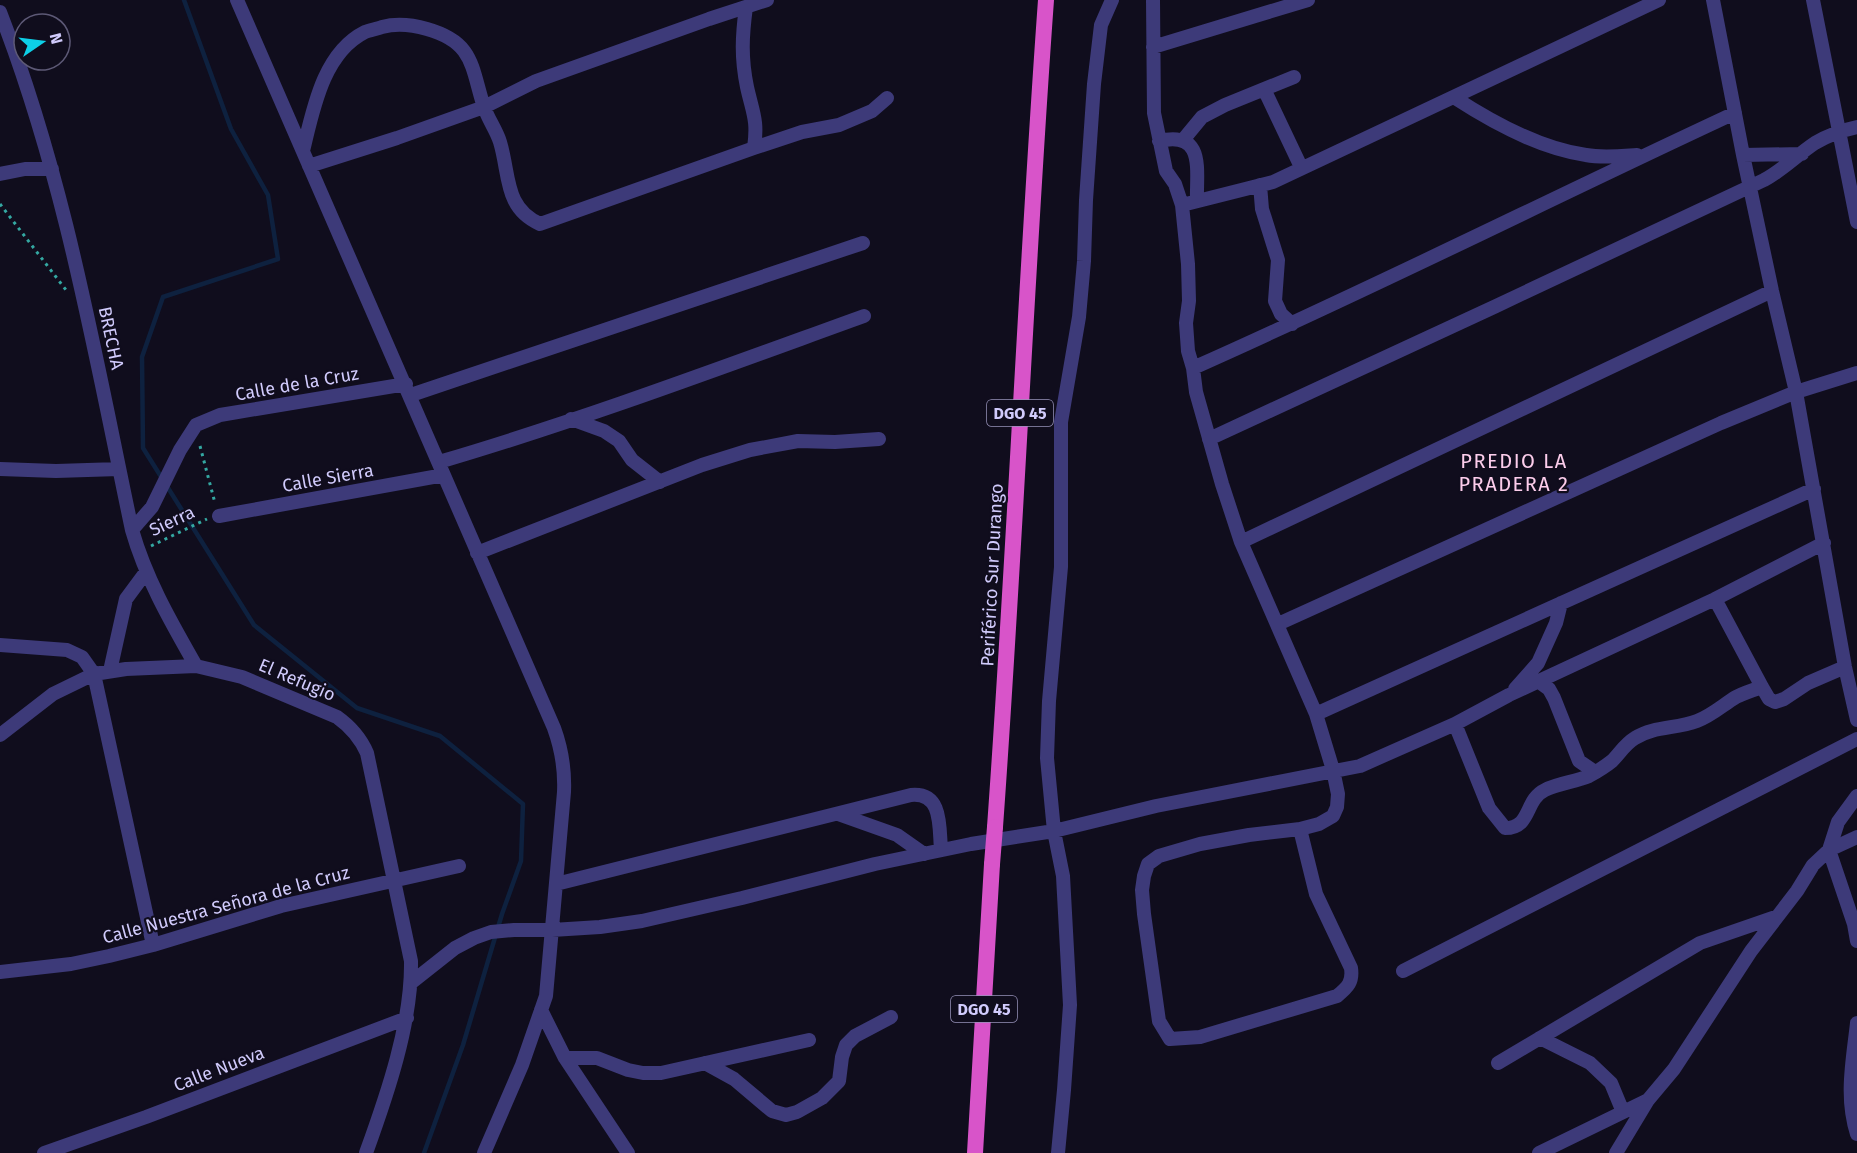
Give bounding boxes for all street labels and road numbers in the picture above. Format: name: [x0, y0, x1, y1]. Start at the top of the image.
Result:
street label: BRECHA: [94, 304, 129, 372]
street label: Calle de la Cruz: [234, 362, 360, 406]
road number: DGO 45: [987, 400, 1053, 426]
street label: Calle Sierra: [281, 459, 375, 497]
street label: Periférico Sur Durango: [976, 483, 1008, 667]
street label: Sierra: [146, 501, 198, 541]
street label: El Refugio: [255, 654, 339, 706]
street label: Calle Nuestra Señora de la Cruz: [100, 861, 352, 949]
road number: DGO 45: [951, 996, 1017, 1022]
street label: Calle Nueva: [171, 1042, 267, 1096]

